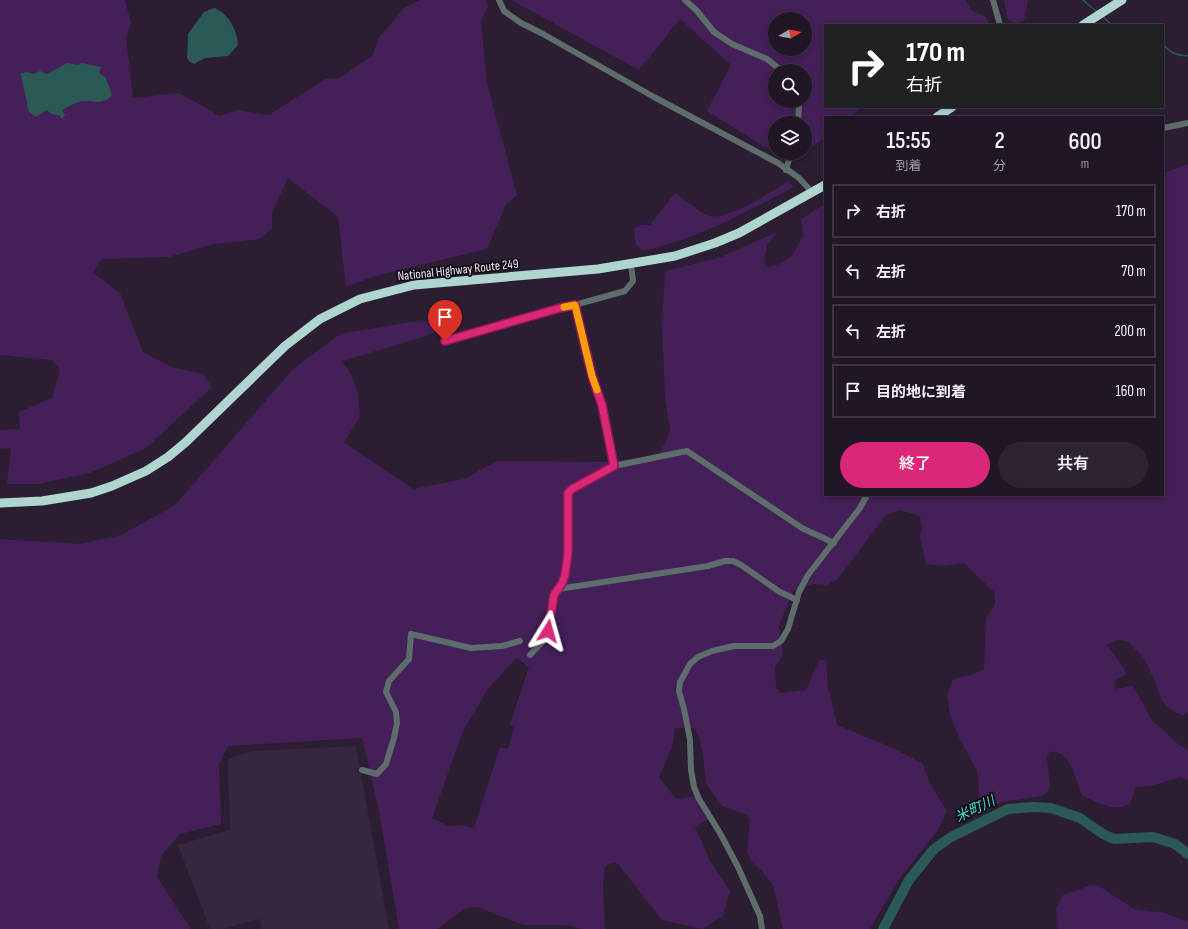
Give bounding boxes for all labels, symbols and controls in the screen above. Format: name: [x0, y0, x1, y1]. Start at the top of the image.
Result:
north arrow: [768, 12, 812, 56]
map controls: [768, 12, 812, 160]
text: 170 m: [906, 36, 965, 69]
icon: right: [840, 40, 892, 92]
button: search: [768, 64, 812, 108]
text: 右折: [906, 75, 942, 96]
button: layers: [768, 116, 812, 160]
text: 15:55: [886, 126, 931, 155]
text: 2: [994, 126, 1005, 155]
text: 600: [1068, 127, 1102, 156]
text: m: [1081, 156, 1089, 172]
text: 到着: [896, 158, 922, 174]
text: 分: [993, 158, 1006, 174]
icon: right: [842, 200, 864, 222]
text: 170 m: [1116, 202, 1146, 221]
text: 右折: [876, 203, 906, 222]
street label: National Highway Route 249: [397, 256, 520, 284]
icon: left: [842, 260, 864, 282]
text: 70 m: [1121, 262, 1146, 281]
text: 左折: [876, 263, 906, 282]
pin: [428, 300, 462, 341]
icon: arrive: [434, 306, 456, 328]
icon: left: [842, 320, 864, 342]
text: 200 m: [1114, 322, 1146, 341]
text: 左折: [876, 323, 906, 342]
icon: arrive: [842, 380, 864, 402]
text: 160 m: [1115, 382, 1146, 401]
text: 目的地に到着: [876, 383, 966, 402]
button: 終了: [840, 442, 990, 488]
button: 共有: [998, 442, 1148, 488]
position arrow: [527, 610, 569, 652]
water label: 米町川: [952, 791, 999, 826]

